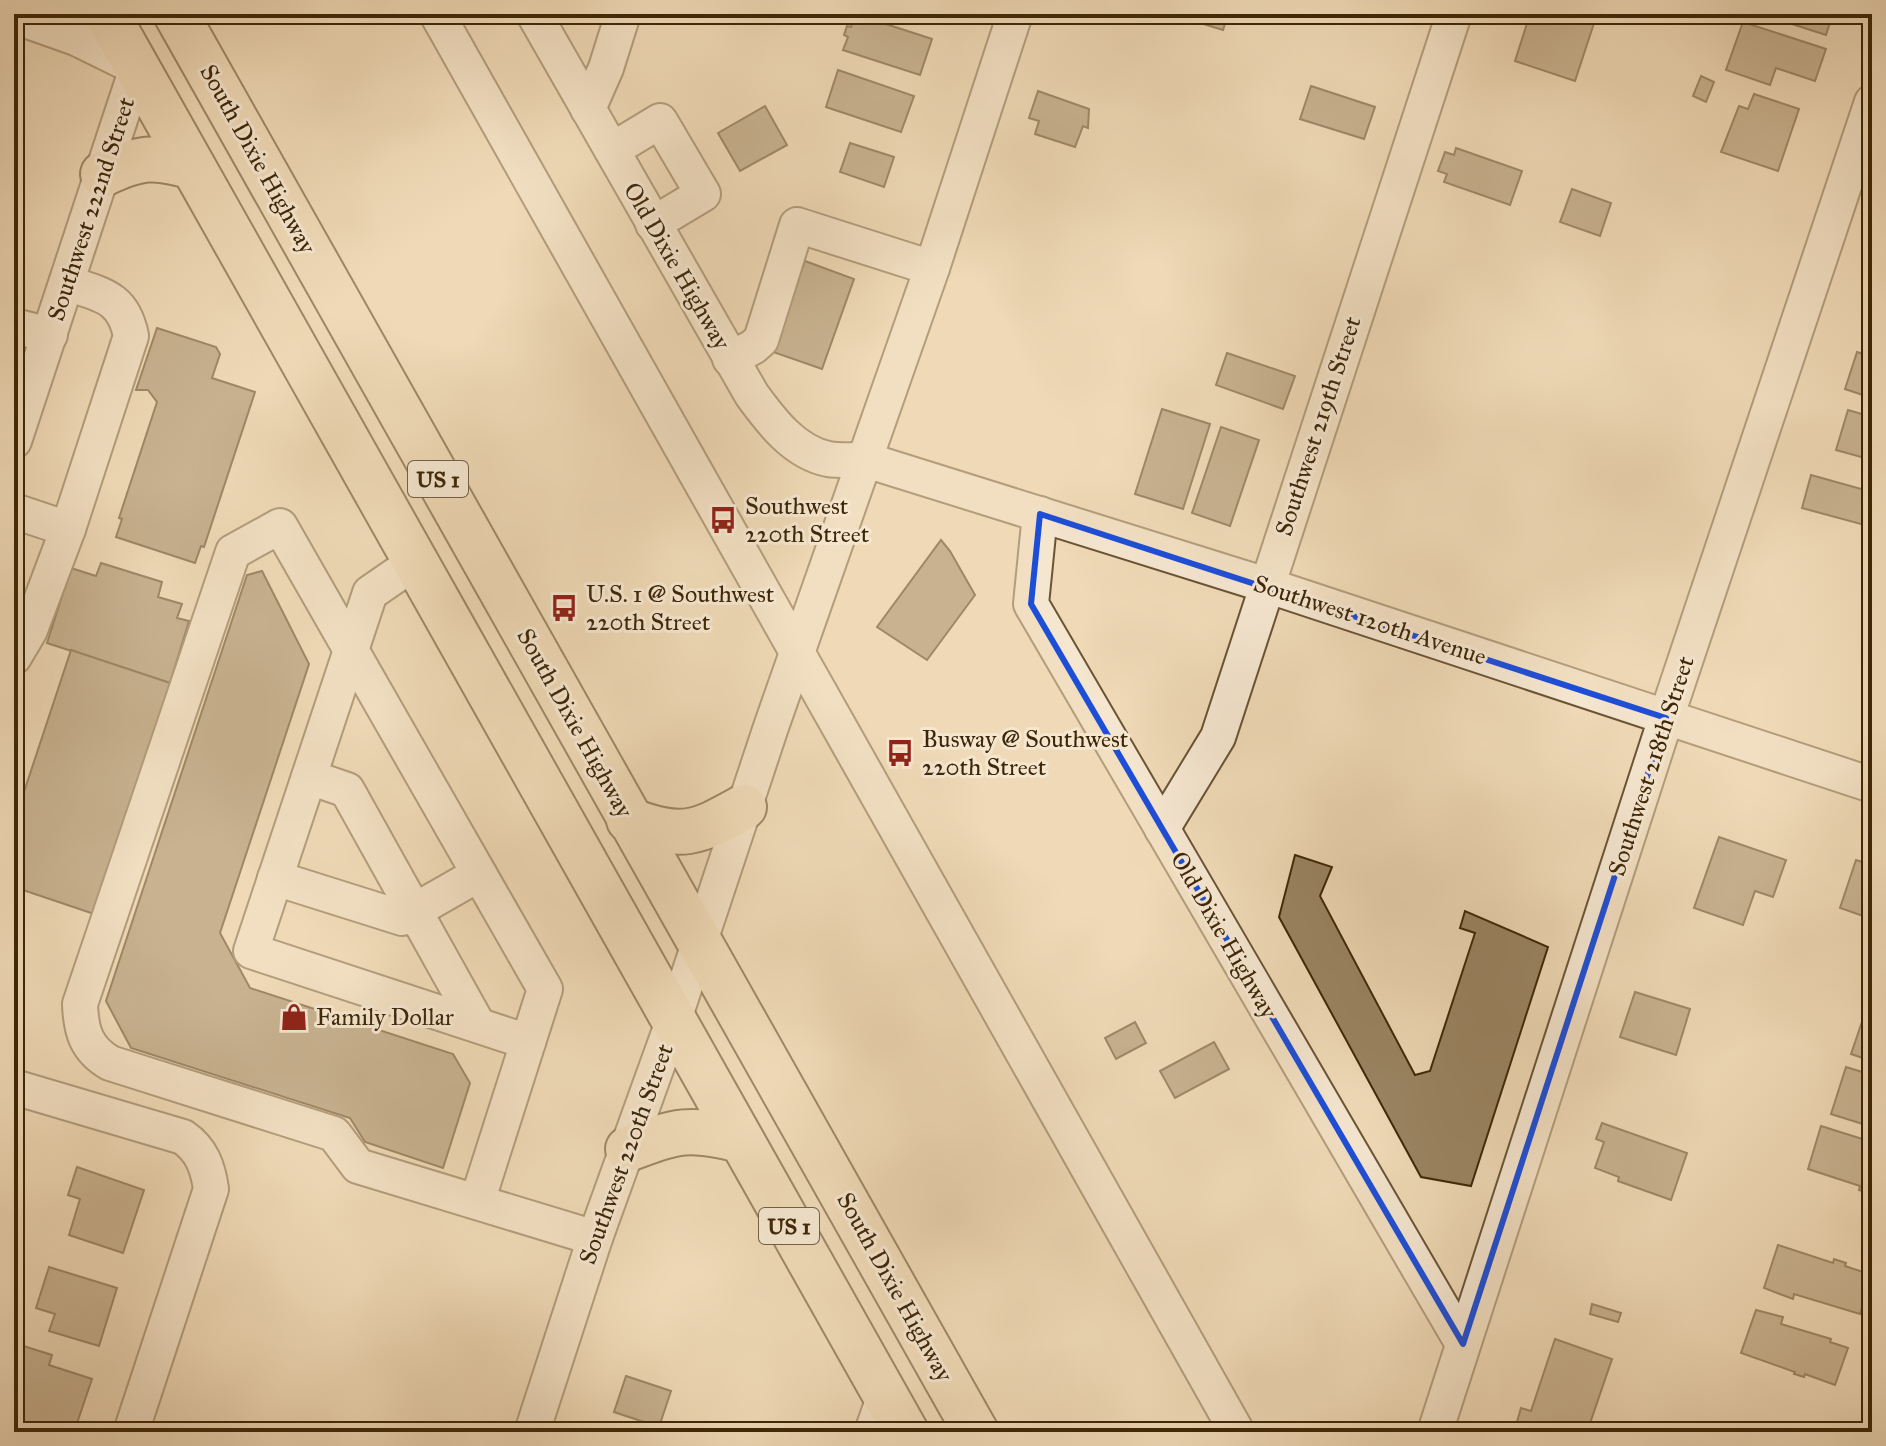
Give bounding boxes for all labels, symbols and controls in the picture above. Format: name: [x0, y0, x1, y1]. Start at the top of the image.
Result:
street label: South Dixie Highway: [193, 59, 323, 260]
street label: Southwest 222nd Street: [41, 93, 142, 325]
street label: Old Dixie Highway: [617, 177, 737, 356]
street label: Southwest 219th Street: [1268, 312, 1368, 540]
road number: US 1: [408, 461, 468, 497]
place label: Southwest 220th Street: [745, 491, 870, 549]
bus stop icon: Southwest 220th Street: [708, 505, 738, 535]
street label: Southwest 120th Avenue: [1250, 568, 1490, 672]
place label: U.S. 1 @ Southwest 220th Street: [586, 579, 775, 637]
bus stop icon: U.S. 1 @ Southwest 220th Street: [549, 593, 579, 623]
street label: South Dixie Highway: [510, 623, 640, 824]
street label: Southwest 218th Street: [1601, 652, 1701, 880]
place label: Busway @ Southwest 220th Street: [922, 724, 1129, 782]
bus stop icon: Busway @ Southwest 220th Street: [885, 738, 915, 768]
street label: Old Dixie Highway: [1164, 846, 1284, 1025]
shop icon: Family Dollar: [279, 1002, 309, 1032]
place label: Family Dollar: [316, 1002, 454, 1032]
street label: Southwest 220th Street: [572, 1039, 680, 1268]
street label: South Dixie Highway: [830, 1187, 960, 1388]
road number: US 1: [759, 1208, 819, 1244]

